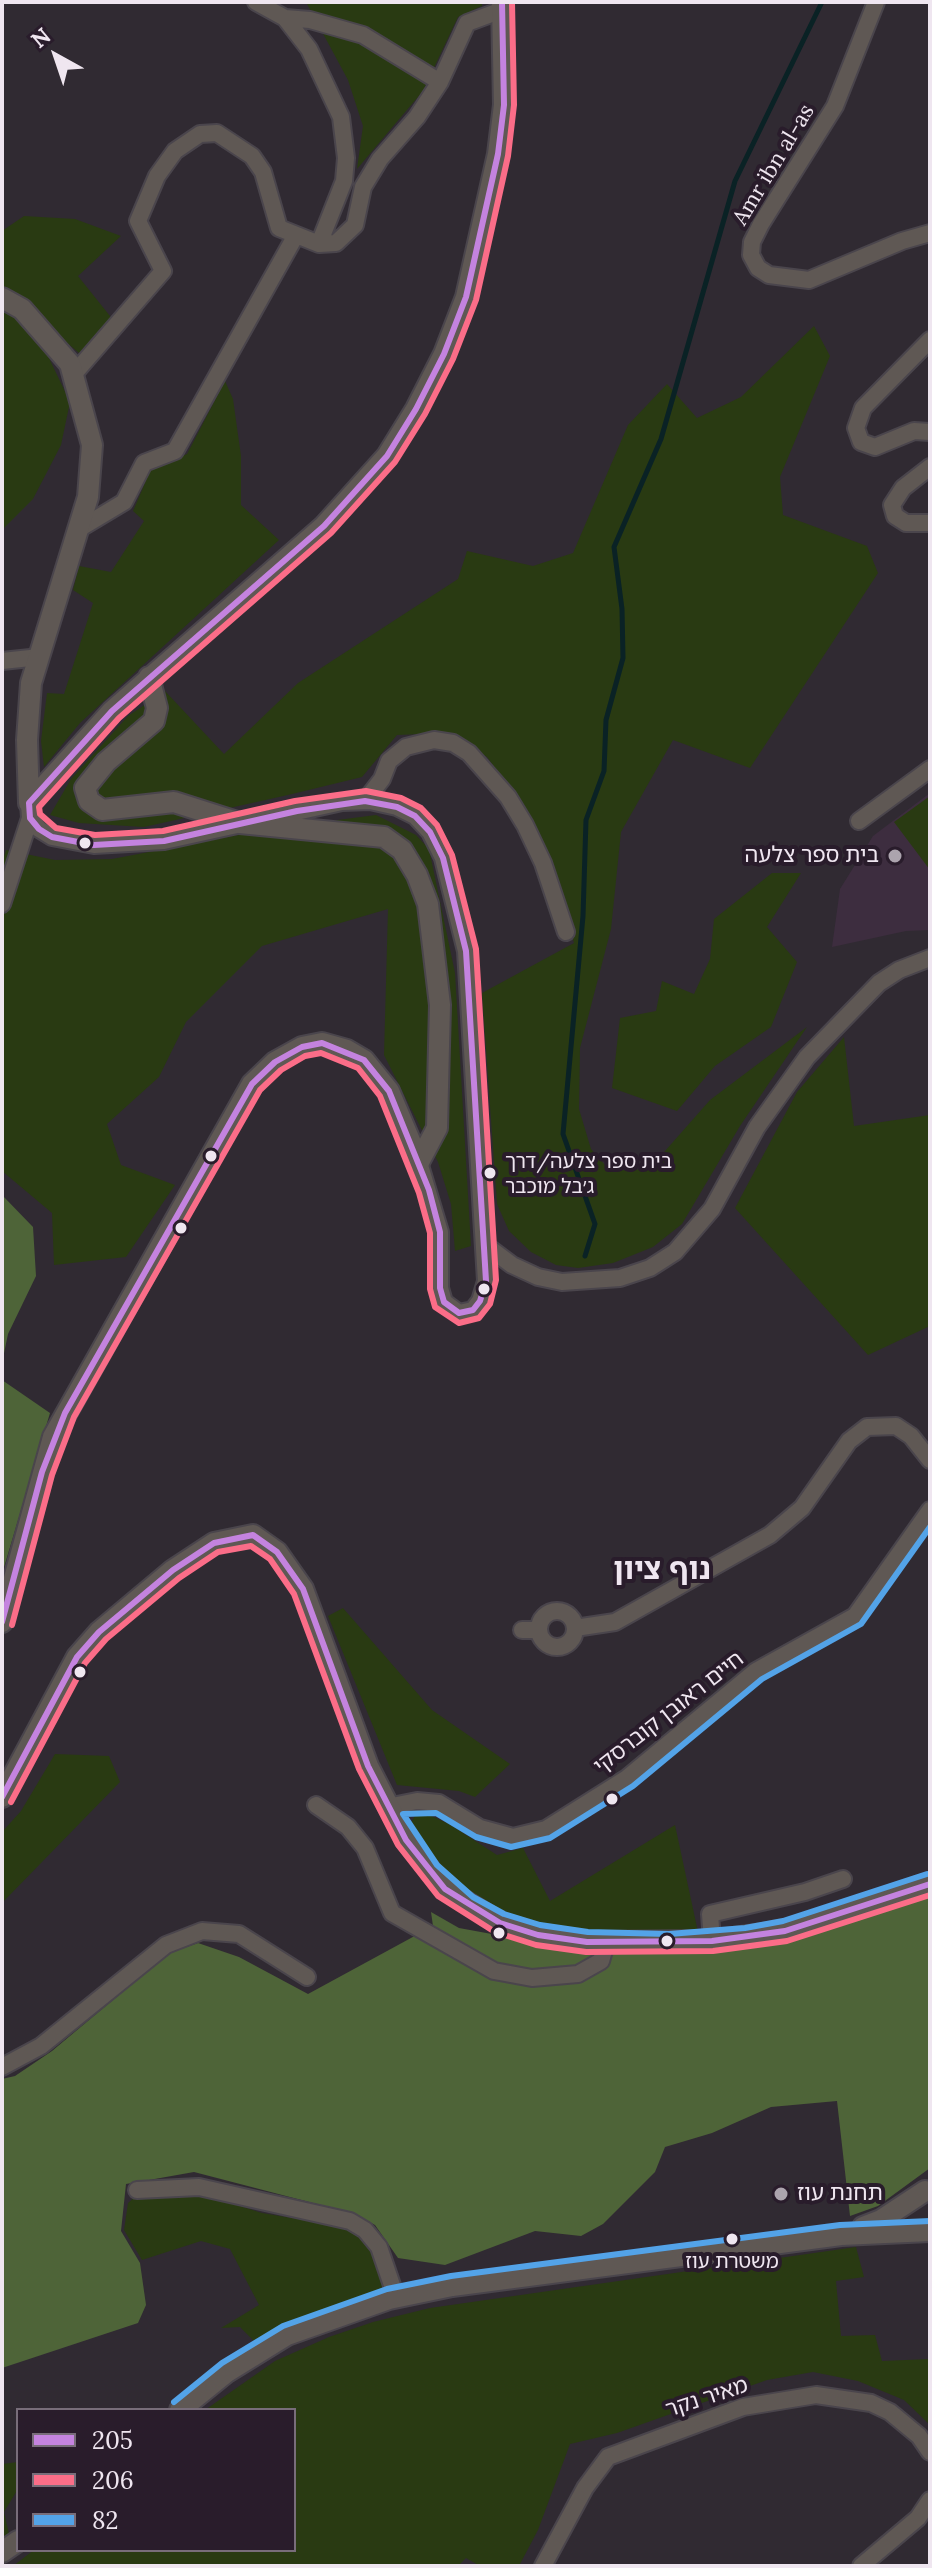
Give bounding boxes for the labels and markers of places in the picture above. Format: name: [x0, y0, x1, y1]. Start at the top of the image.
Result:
unlabelled marker: [77, 835, 93, 851]
place label: בית ספר צלעה: [745, 843, 879, 869]
marker: בית ספר צלעה: [886, 847, 904, 865]
unlabelled marker: [203, 1148, 219, 1164]
place label: בית ספר צלעה/דרך ג׳בל מוכבר: [505, 1150, 672, 1197]
marker: בית ספר צלעה/דרך ג׳בל מוכבר: [482, 1165, 498, 1181]
unlabelled marker: [173, 1220, 189, 1236]
unlabelled marker: [476, 1281, 492, 1297]
unlabelled marker: [72, 1664, 88, 1680]
unlabelled marker: [604, 1791, 620, 1807]
unlabelled marker: [491, 1925, 507, 1941]
unlabelled marker: [659, 1933, 675, 1949]
place label: תחנת עוז: [797, 2181, 883, 2207]
marker: תחנת עוז: [772, 2185, 790, 2203]
marker: משטרת עוז: [724, 2231, 740, 2247]
place label: משטרת עוז: [685, 2250, 779, 2274]

